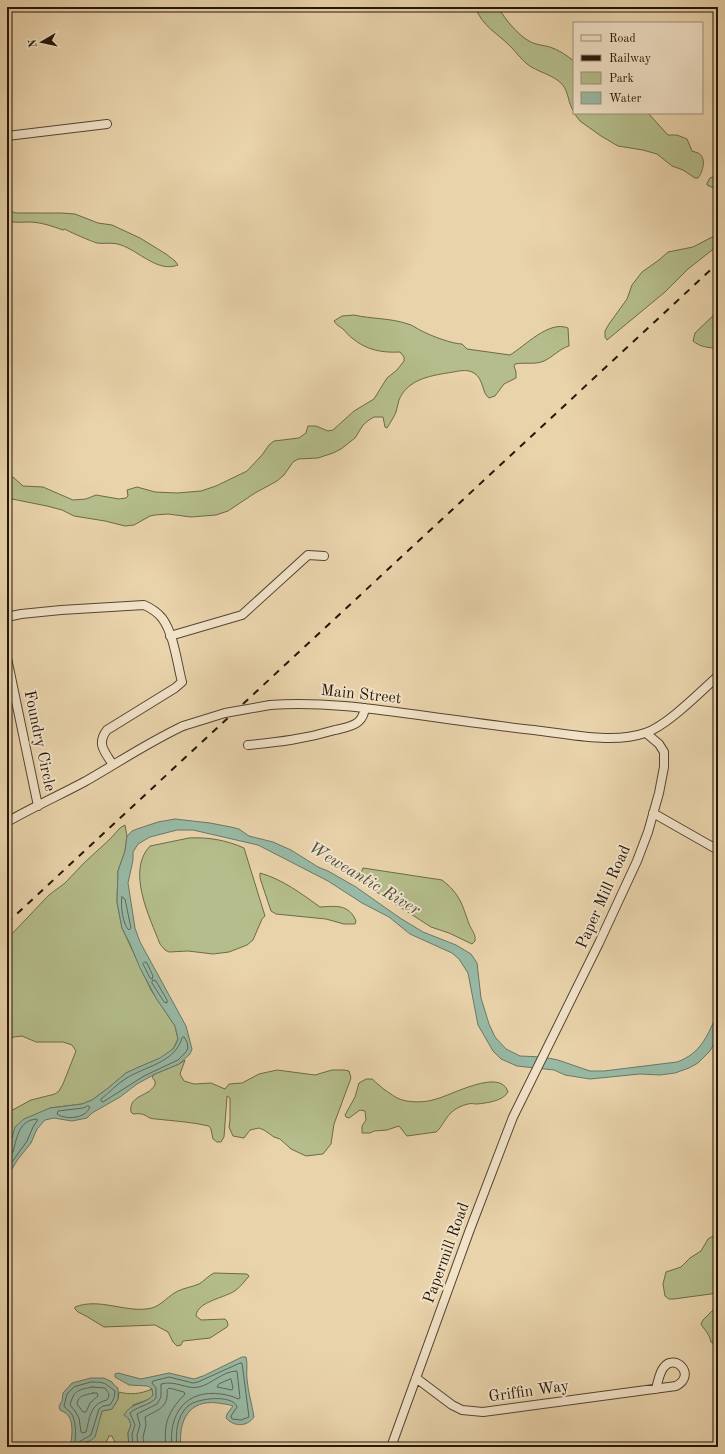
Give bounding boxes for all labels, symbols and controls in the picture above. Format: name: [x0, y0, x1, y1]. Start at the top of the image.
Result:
north arrow: [22, 22, 62, 62]
legend: [573, 22, 703, 114]
text: Road: [609, 33, 636, 45]
text: N: [27, 38, 40, 48]
text: Railway: [609, 53, 652, 65]
text: Park: [609, 73, 634, 85]
text: Water: [609, 93, 642, 105]
street label: Main Street: [320, 683, 403, 707]
street label: Foundry Circle: [20, 689, 58, 793]
water label: Weweantic River: [305, 839, 423, 919]
street label: Paper Mill Road: [574, 843, 634, 951]
street label: Papermill Road: [421, 1200, 473, 1306]
street label: Griffin Way: [488, 1378, 571, 1406]

